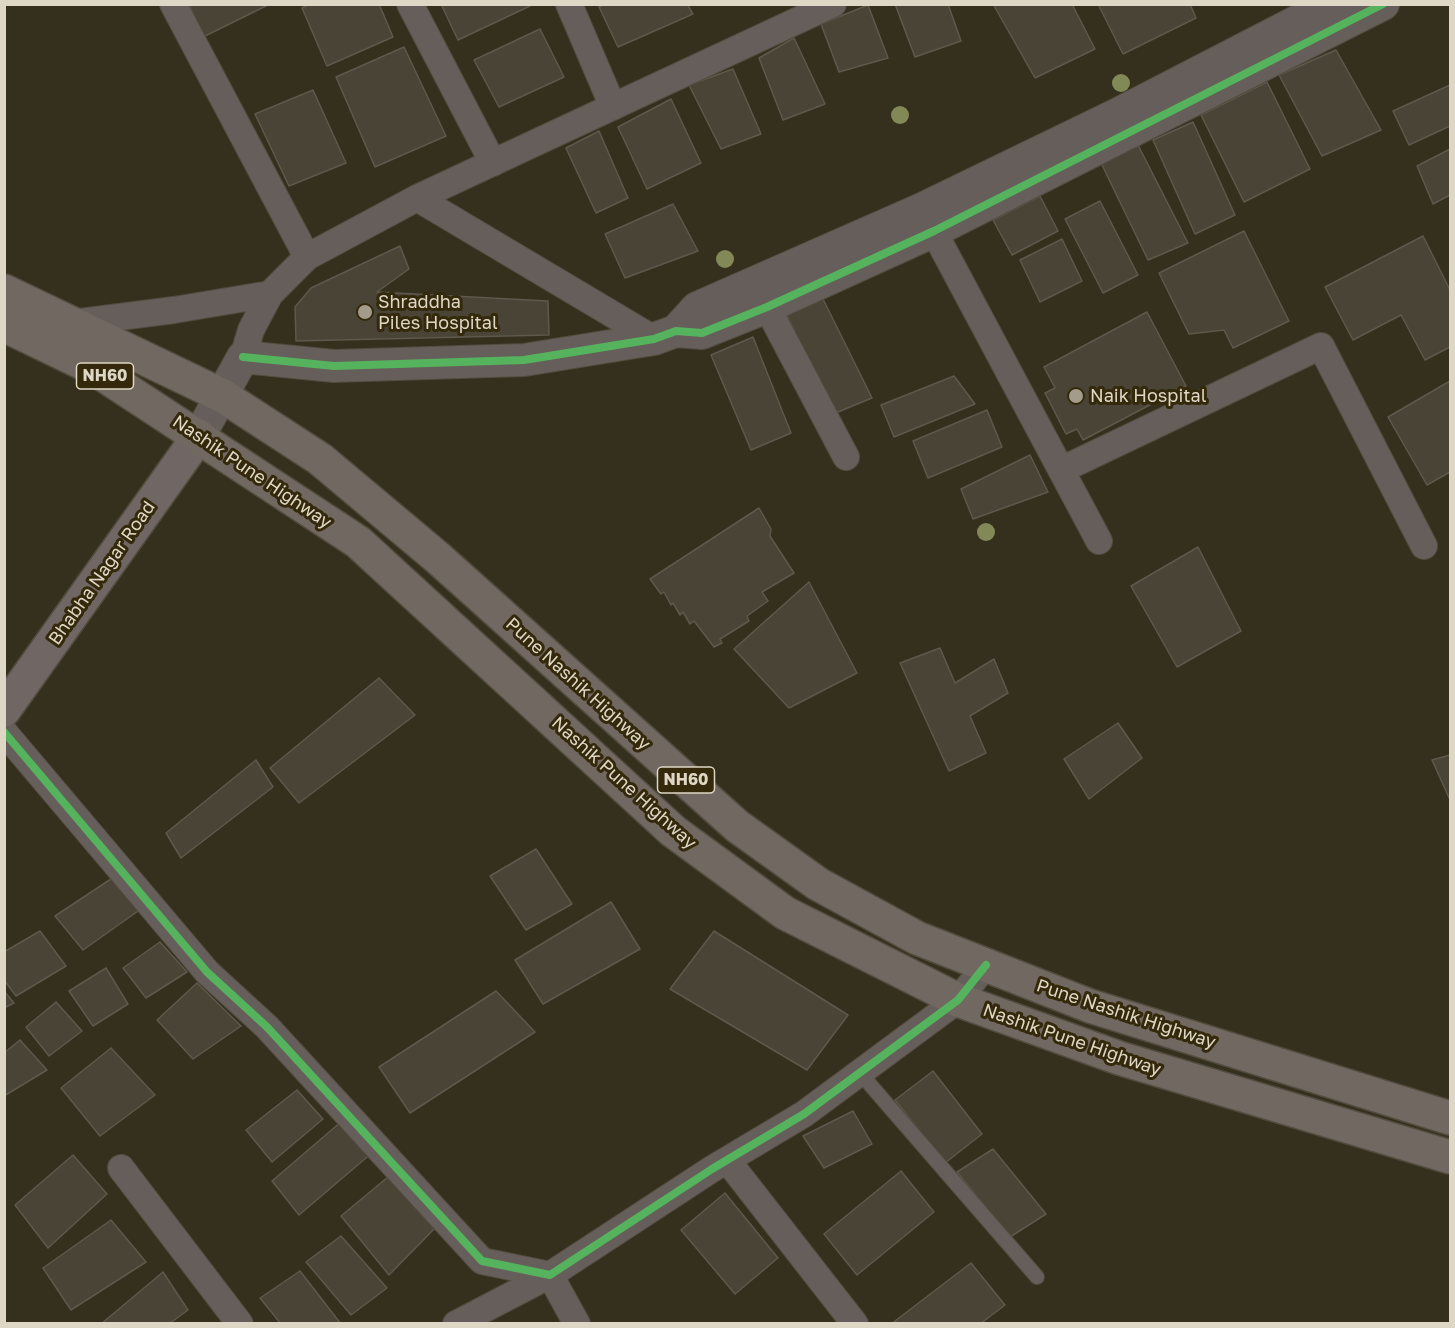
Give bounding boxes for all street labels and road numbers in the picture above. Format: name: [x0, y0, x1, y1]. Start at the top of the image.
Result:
road number: NH60: [76, 363, 134, 389]
street label: Nashik Pune Highway: [168, 411, 336, 533]
street label: Bhabha Nagar Road: [44, 497, 160, 649]
street label: Pune Nashik Highway: [501, 613, 655, 755]
street label: Nashik Pune Highway: [547, 712, 701, 854]
road number: NH60: [658, 767, 714, 793]
street label: Pune Nashik Highway: [1034, 975, 1218, 1053]
street label: Nashik Pune Highway: [980, 999, 1164, 1081]

